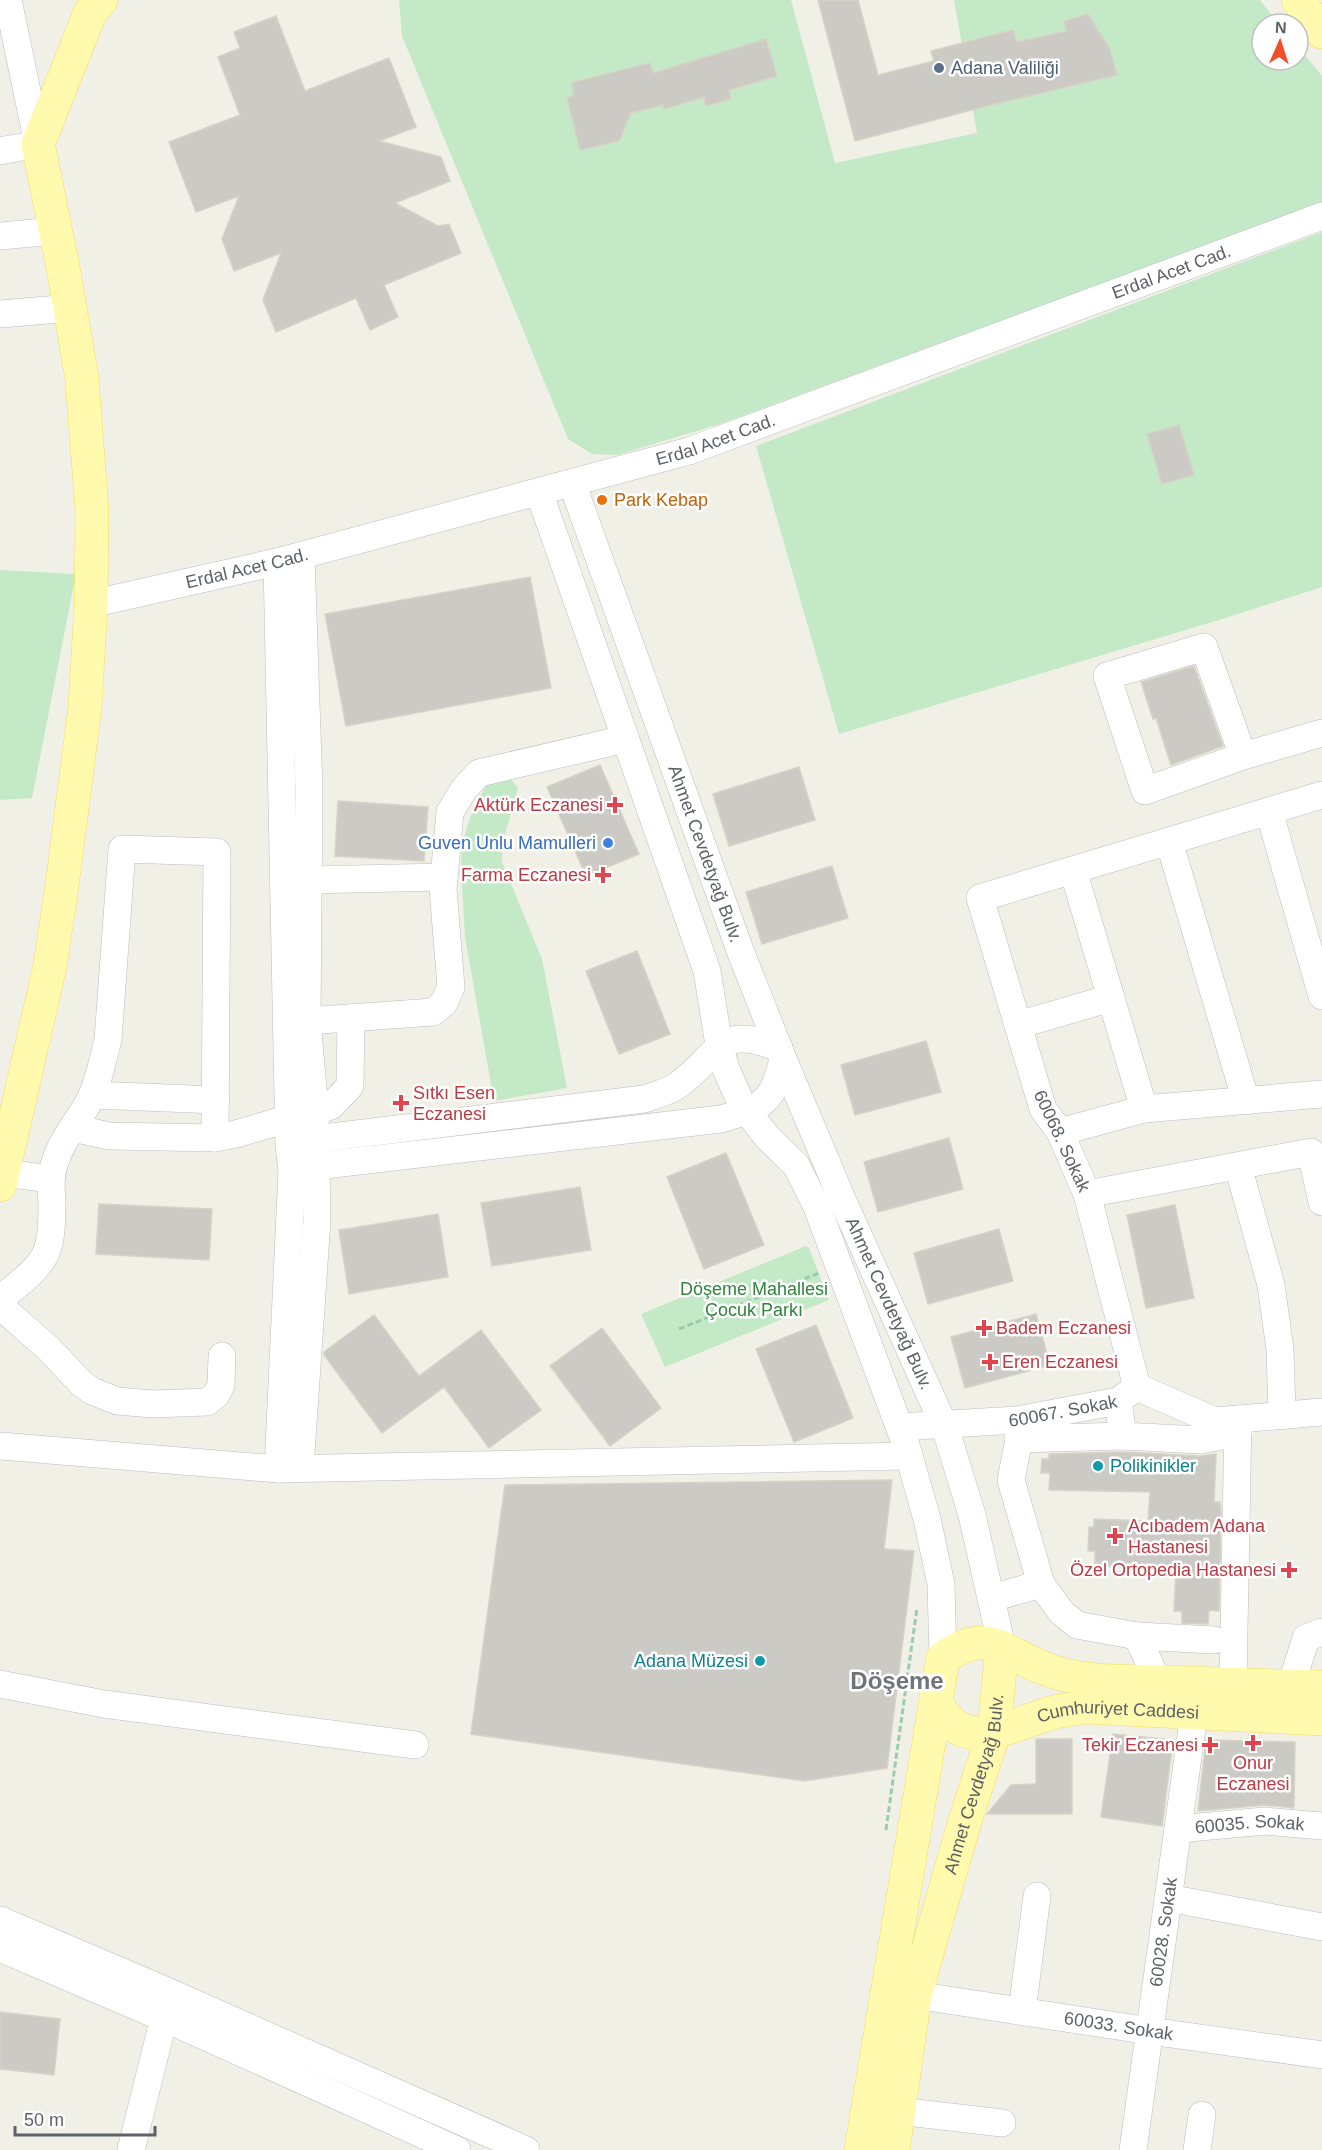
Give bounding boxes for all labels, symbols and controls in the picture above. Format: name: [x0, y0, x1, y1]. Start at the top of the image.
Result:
north arrow: [1250, 12, 1310, 72]
text: N: [1275, 19, 1287, 36]
place label: Adana Valiliği: [951, 58, 1059, 78]
marker: Adana Valiliği: [932, 61, 946, 75]
street label: Erdal Acet Cad.: [1109, 241, 1234, 303]
street label: Erdal Acet Cad.: [654, 410, 778, 469]
place label: Park Kebap: [614, 490, 708, 510]
marker: Park Kebap: [595, 493, 609, 507]
street label: Erdal Acet Cad.: [184, 544, 310, 592]
street label: Ahmet Cevdetyağ Bulv.: [664, 762, 746, 945]
place label: Aktürk Eczanesi: [474, 795, 603, 815]
marker: Aktürk Eczanesi: [608, 798, 622, 812]
place label: Guven Unlu Mamulleri: [418, 833, 596, 853]
marker: Guven Unlu Mamulleri: [601, 836, 615, 850]
place label: Farma Eczanesi: [461, 865, 591, 885]
marker: Farma Eczanesi: [596, 868, 610, 882]
place label: Sıtkı Esen Eczanesi: [413, 1083, 495, 1124]
street label: 60068. Sokak: [1030, 1087, 1095, 1196]
marker: Sıtkı Esen Eczanesi: [394, 1096, 408, 1110]
street label: Ahmet Cevdetyağ Bulv.: [842, 1214, 937, 1393]
park label: Döşeme Mahallesi Çocuk Parkı: [680, 1279, 828, 1320]
place label: Badem Eczanesi: [996, 1318, 1131, 1338]
marker: Badem Eczanesi: [977, 1321, 991, 1335]
place label: Eren Eczanesi: [1002, 1352, 1118, 1372]
marker: Eren Eczanesi: [983, 1355, 997, 1369]
street label: 60067. Sokak: [1008, 1391, 1120, 1430]
place label: Polikinikler: [1110, 1456, 1196, 1476]
marker: Polikinikler: [1091, 1459, 1105, 1473]
place label: Acıbadem Adana Hastanesi: [1128, 1516, 1266, 1557]
marker: Acıbadem Adana Hastanesi: [1106, 1527, 1124, 1545]
place label: Özel Ortopedia Hastanesi: [1070, 1560, 1276, 1580]
marker: Özel Ortopedia Hastanesi: [1280, 1561, 1298, 1579]
place label: Adana Müzesi: [634, 1651, 748, 1671]
marker: Adana Müzesi: [753, 1654, 767, 1668]
district label: Döşeme: [850, 1667, 944, 1694]
street label: Ahmet Cevdetyağ Bulv.: [940, 1693, 1008, 1877]
street label: Cumhuriyet Caddesi: [1034, 1697, 1200, 1727]
place label: Tekir Eczanesi: [1082, 1735, 1198, 1755]
marker: Onur Eczanesi: [1246, 1736, 1260, 1750]
marker: Tekir Eczanesi: [1203, 1738, 1217, 1752]
place label: Onur Eczanesi: [1216, 1753, 1290, 1794]
street label: 60035. Sokak: [1194, 1811, 1306, 1837]
street label: 60028. Sokak: [1146, 1875, 1181, 1988]
street label: 60033. Sokak: [1063, 2008, 1175, 2044]
scale bar: [15, 2099, 154, 2137]
text: 50 m: [24, 2110, 64, 2130]

